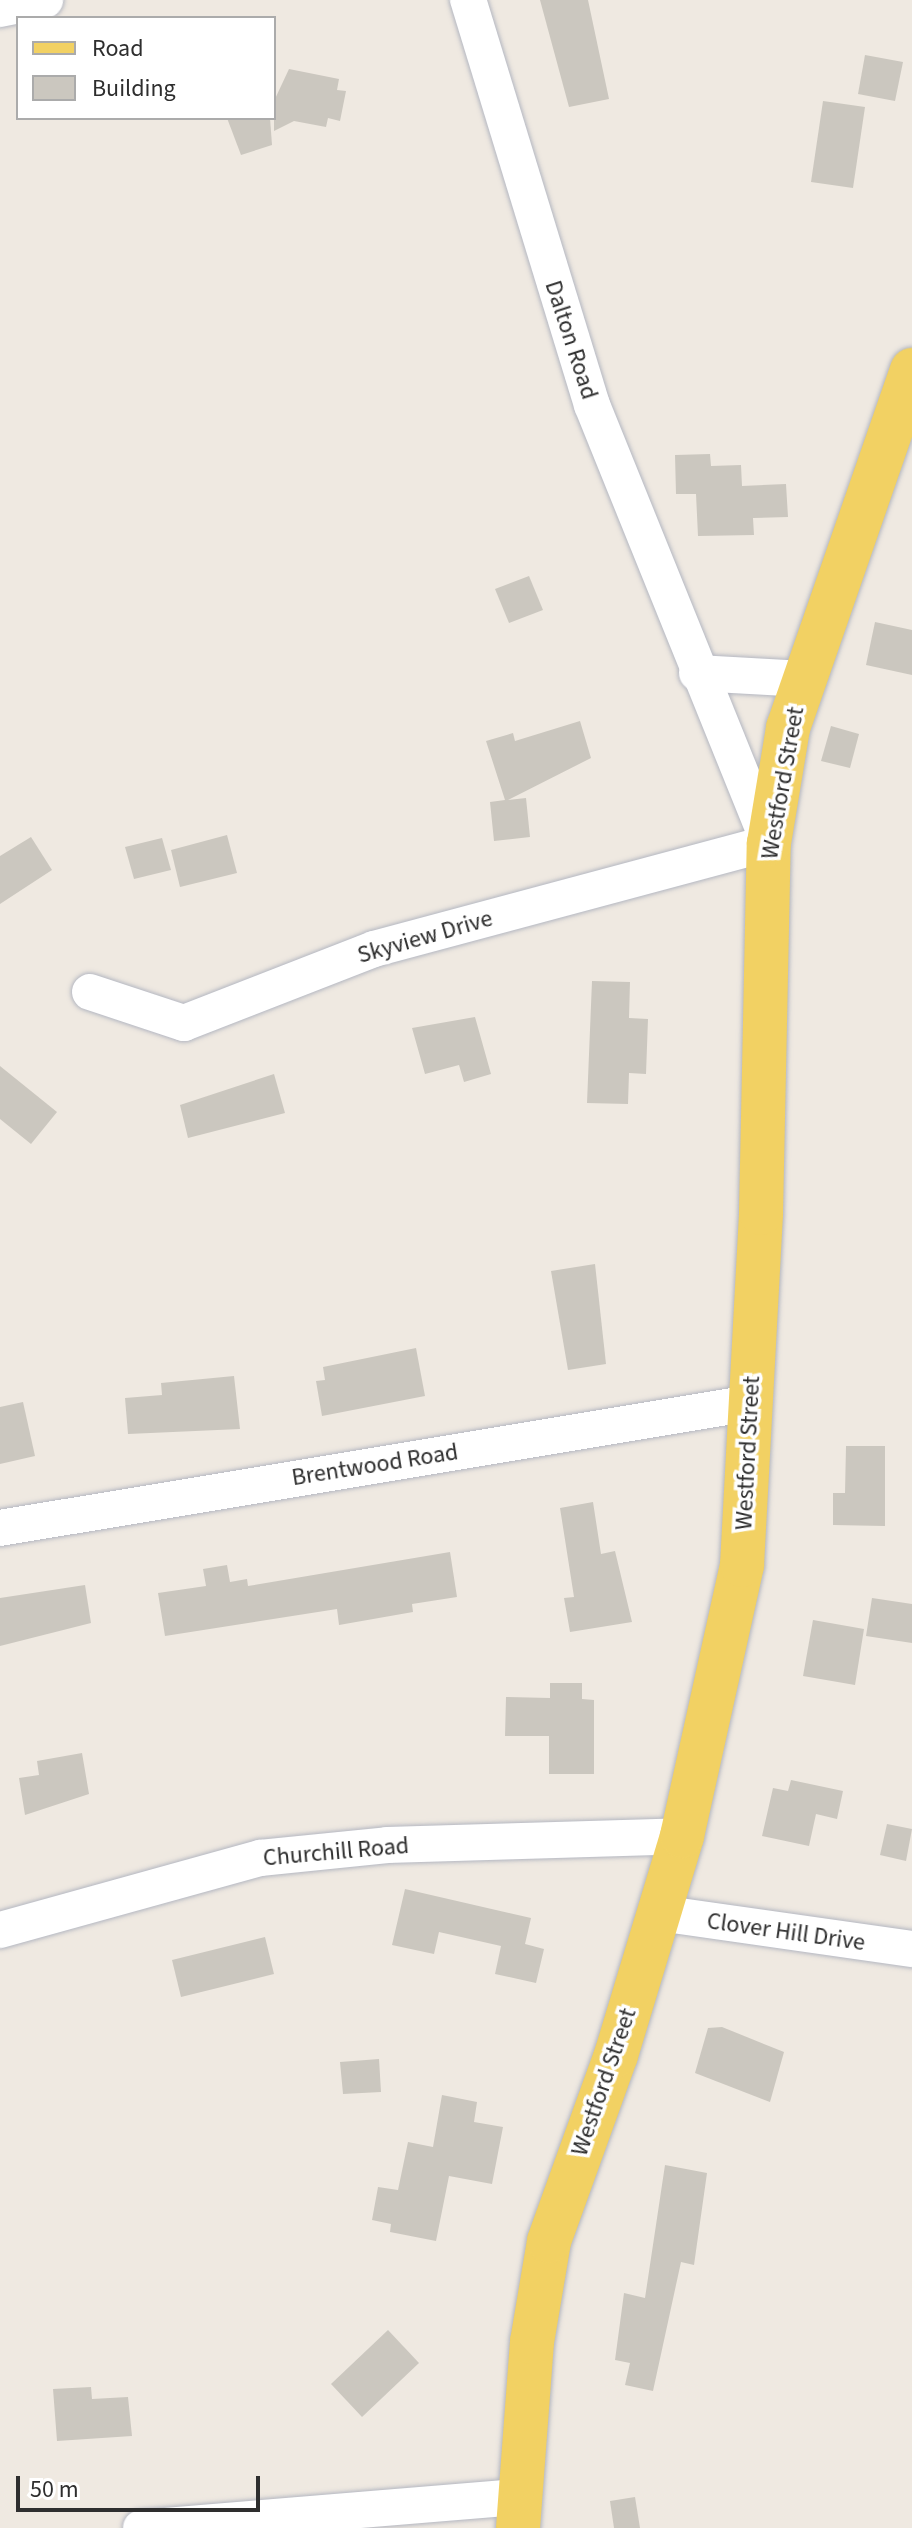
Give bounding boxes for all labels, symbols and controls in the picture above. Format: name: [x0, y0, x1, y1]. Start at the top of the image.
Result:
legend: [16, 16, 276, 120]
text: Road: [92, 31, 144, 66]
text: Building: [92, 71, 176, 106]
street label: Dalton Road: [538, 277, 604, 403]
street label: Westford Street: [755, 704, 811, 862]
street label: Skyview Drive: [354, 904, 496, 970]
street label: Westford Street: [730, 1375, 766, 1531]
street label: Brentwood Road: [290, 1438, 460, 1492]
street label: Churchill Road: [262, 1831, 410, 1873]
street label: Clover Hill Drive: [705, 1907, 867, 1957]
street label: Westford Street: [565, 2004, 643, 2160]
scale bar: [20, 2460, 264, 2510]
text: 50 m: [30, 2472, 79, 2507]

